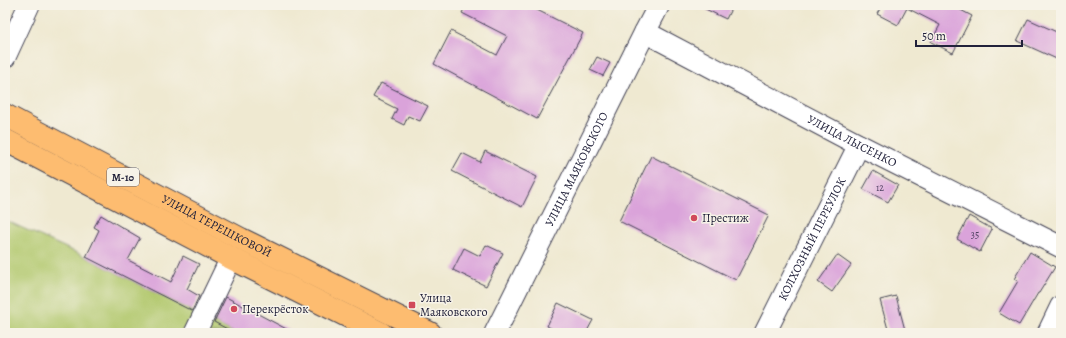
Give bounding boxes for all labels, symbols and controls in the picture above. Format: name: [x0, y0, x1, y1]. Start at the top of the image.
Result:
scale bar: [916, 22, 1022, 48]
text: 50 m: [922, 28, 946, 44]
street label: УЛИЦА МАЯКОВСКОГО: [541, 109, 612, 229]
street label: УЛИЦА ЛЫСЕНКО: [805, 111, 899, 171]
road number: М-10: [107, 168, 139, 186]
street label: КОЛХОЗНЫЙ ПЕРЕУЛОК: [774, 175, 850, 303]
house number: 12: [876, 181, 884, 194]
street label: УЛИЦА ТЕРЕШКОВОЙ: [159, 191, 274, 261]
place label: Престиж: [702, 210, 749, 226]
marker: Престиж: [689, 213, 699, 223]
house number: 35: [971, 228, 979, 241]
place label: Улица Маяковского: [420, 290, 487, 320]
marker: Улица Маяковского: [407, 300, 417, 310]
place label: Перекрёсток: [242, 301, 308, 317]
marker: Перекрёсток: [229, 304, 239, 314]

